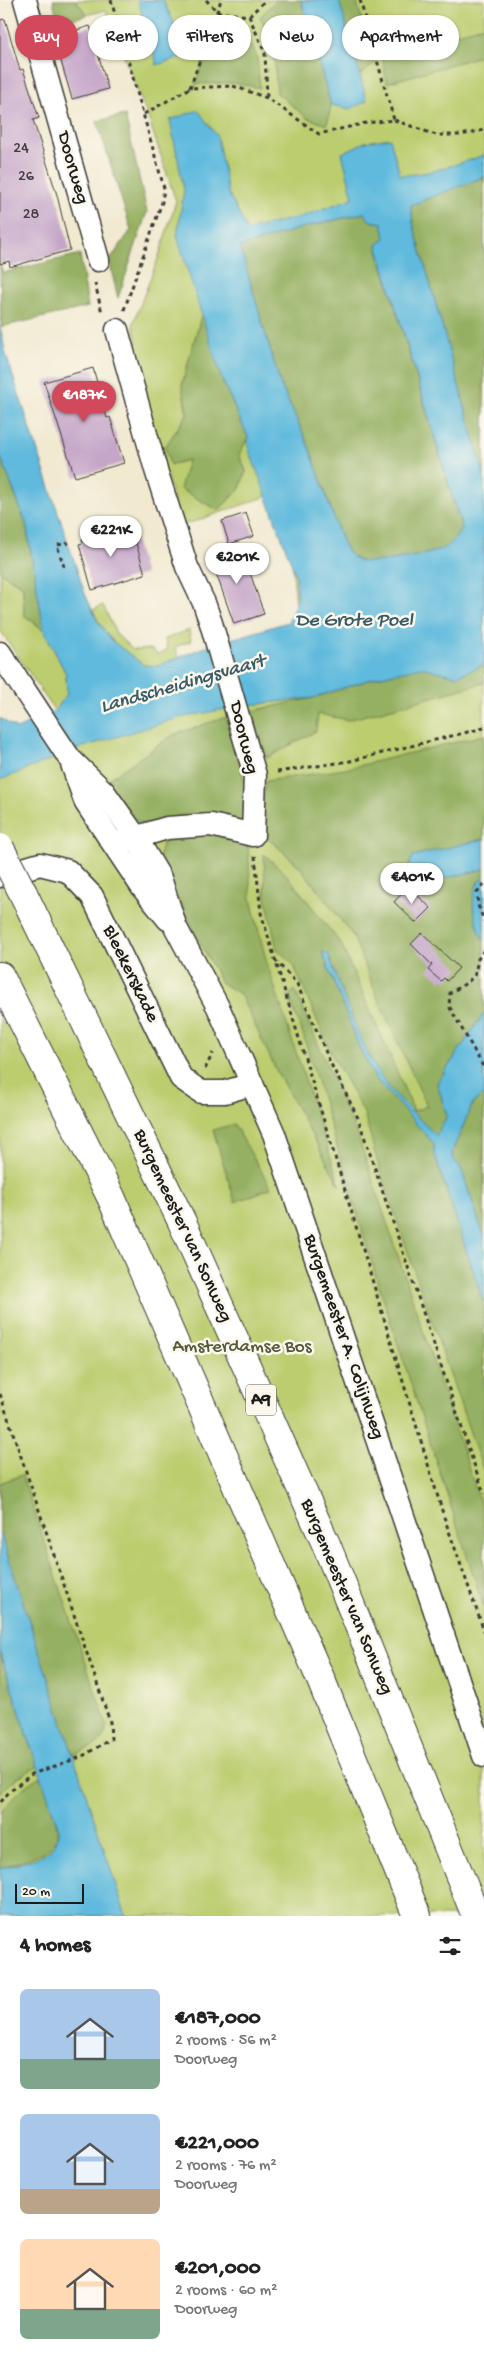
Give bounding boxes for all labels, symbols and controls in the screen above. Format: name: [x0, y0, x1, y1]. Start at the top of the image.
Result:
chip: Buy: [15, 15, 78, 60]
chip: Rent: [88, 15, 158, 60]
chip: Filters: [168, 15, 251, 60]
chip: New: [261, 15, 332, 60]
chip: Apartment: [342, 15, 459, 60]
street label: Doorweg: [50, 127, 93, 207]
house number: 24: [13, 140, 29, 159]
house number: 26: [18, 168, 35, 187]
house number: 28: [23, 206, 40, 225]
pin: €187K: [49, 380, 119, 423]
text: €187K: [63, 387, 105, 406]
pin: €221K: [76, 516, 146, 558]
text: €221K: [91, 522, 131, 541]
pin: €201K: [202, 542, 272, 585]
text: €201K: [216, 549, 258, 568]
water label: De Grote Poel: [295, 610, 414, 633]
water label: Landscheidingsvaart: [98, 649, 271, 719]
street label: Doorweg: [222, 697, 263, 777]
pin: €401K: [377, 862, 447, 905]
text: €401K: [391, 869, 433, 888]
street label: Bleekerskade: [96, 921, 164, 1027]
street label: Burgemeester van Sonweg: [127, 1125, 237, 1326]
street label: Burgemeester A. Colijnweg: [297, 1231, 389, 1443]
park label: Amsterdamse Bos: [172, 1336, 313, 1359]
road number: A9: [246, 1384, 276, 1416]
street label: Burgemeester van Sonweg: [294, 1495, 398, 1698]
scale bar: [15, 1881, 84, 1904]
text: 20 m: [22, 1884, 50, 1901]
icon: filters: [436, 1932, 464, 1960]
text: 4 homes: [20, 1934, 91, 1959]
text: €187,000: [175, 2007, 261, 2032]
icon: home: [60, 2009, 120, 2069]
text: 2 rooms · 56 m²: [175, 2032, 277, 2051]
text: Doorweg: [175, 2051, 237, 2070]
text: €221,000: [175, 2132, 259, 2157]
icon: home: [60, 2134, 120, 2194]
text: 2 rooms · 76 m²: [175, 2157, 277, 2176]
text: Doorweg: [175, 2176, 237, 2195]
text: €201,000: [175, 2257, 261, 2282]
icon: home: [60, 2259, 120, 2319]
text: 2 rooms · 60 m²: [175, 2282, 277, 2301]
text: Doorweg: [175, 2301, 237, 2320]

